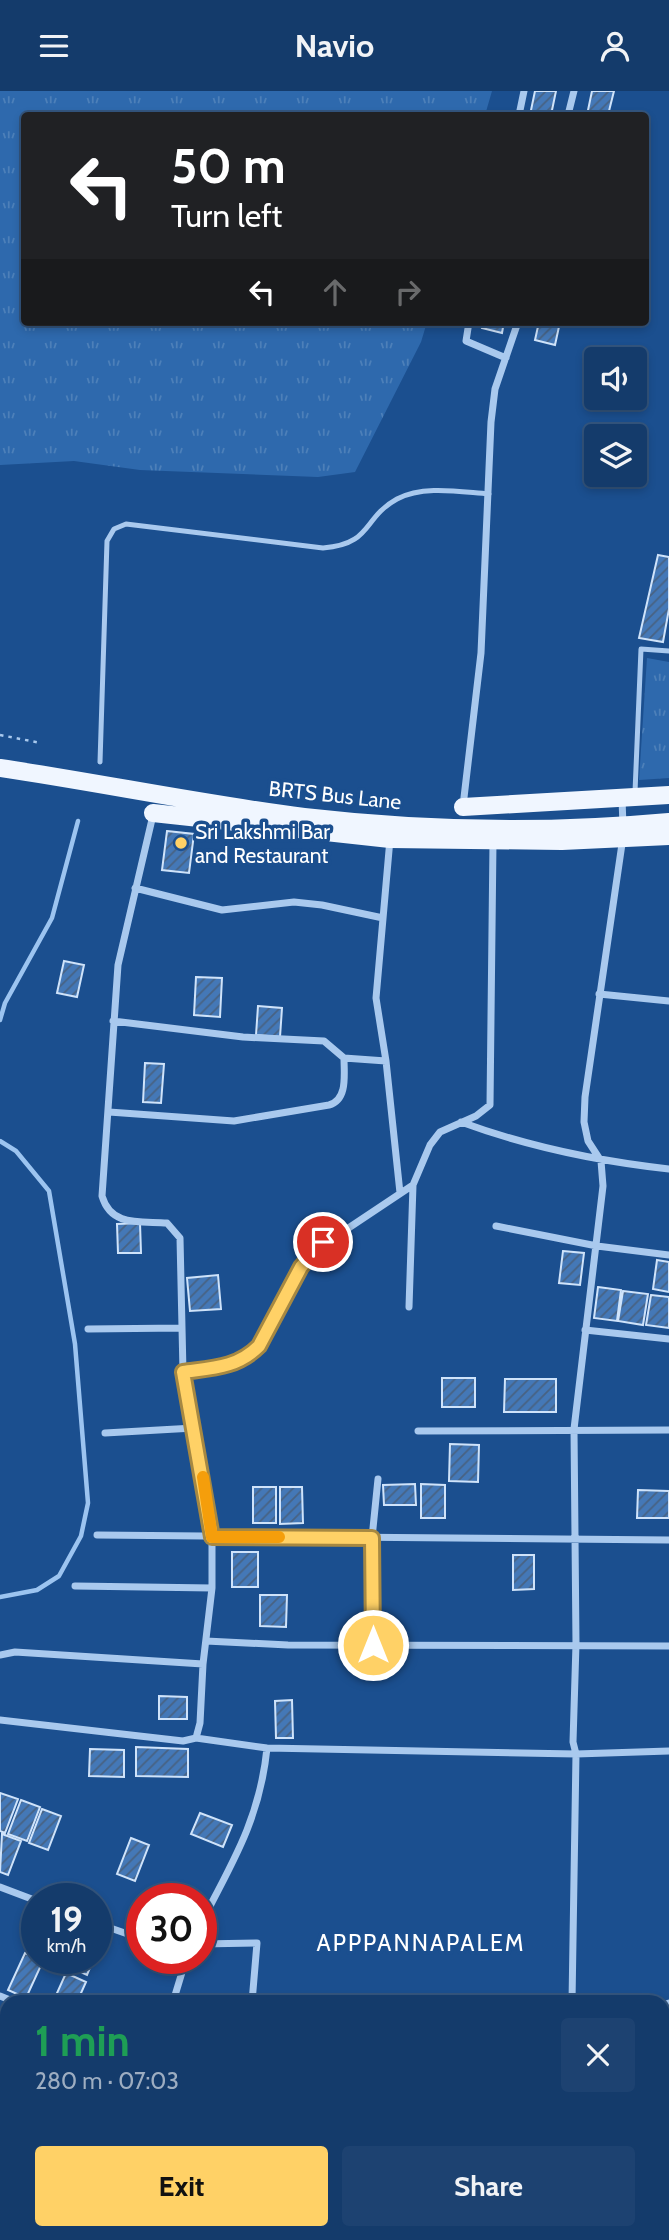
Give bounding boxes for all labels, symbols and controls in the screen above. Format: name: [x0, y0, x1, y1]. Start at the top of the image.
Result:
text: Navio: [295, 26, 374, 65]
icon: menu: [35, 27, 73, 65]
icon: person: [596, 27, 634, 65]
text: 50 m: [171, 136, 286, 195]
icon: left: [56, 140, 147, 231]
text: Turn left: [171, 196, 282, 235]
icon: left: [243, 273, 281, 311]
icon: ahead: [316, 273, 354, 311]
icon: right: [389, 273, 427, 311]
map controls: [584, 347, 647, 487]
button: sound: [584, 347, 647, 410]
button: layers: [584, 424, 647, 487]
street label: BRTS Bus Lane: [268, 776, 403, 814]
place label: Sri Lakshmi Bar and Restaurant: [195, 819, 330, 868]
marker: Sri Lakshmi Bar and Restaurant: [173, 835, 189, 851]
pin: [293, 1212, 353, 1272]
icon: arrive: [304, 1223, 342, 1261]
position arrow: [336, 1608, 410, 1682]
speed limit sign: 30: [126, 1883, 217, 1974]
text: 19: [50, 1898, 83, 1941]
district label: APPPANNAPALEM: [317, 1929, 525, 1957]
text: km/h: [47, 1935, 86, 1957]
text: 1 min: [35, 2015, 130, 2067]
button: close: [561, 2018, 635, 2092]
text: 280 m · 07:03: [35, 2067, 179, 2095]
button: Exit: [35, 2146, 328, 2226]
button: Share: [342, 2146, 635, 2226]

